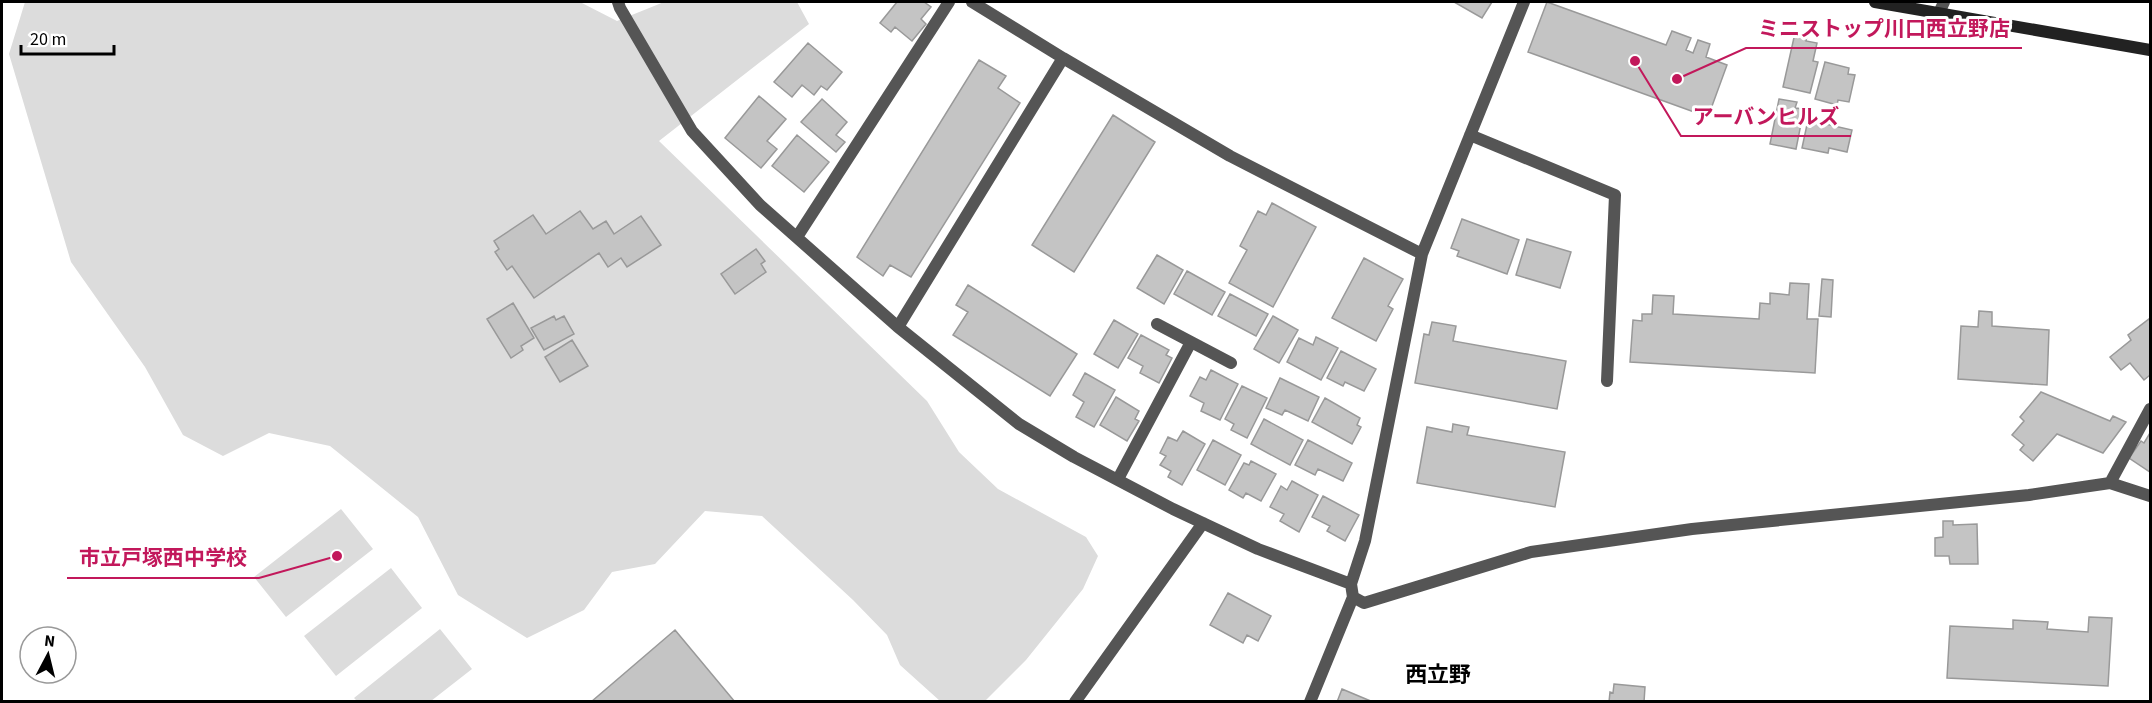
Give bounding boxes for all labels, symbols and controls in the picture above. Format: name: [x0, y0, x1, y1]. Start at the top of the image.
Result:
callout: ミニストップ川口西立野店: [1746, 9, 2022, 48]
text: ミニストップ川口西立野店: [1758, 14, 2010, 44]
scale bar: [21, 18, 114, 56]
text: 20 m: [30, 27, 66, 52]
callout: アーバンヒルズ: [1681, 97, 1851, 136]
text: アーバンヒルズ: [1693, 102, 1839, 132]
callout: 市立戸塚西中学校: [67, 539, 259, 578]
text: 市立戸塚西中学校: [79, 543, 247, 573]
north arrow: [18, 625, 78, 685]
text: N: [43, 630, 56, 653]
district label: 西立野: [1405, 659, 1471, 691]

